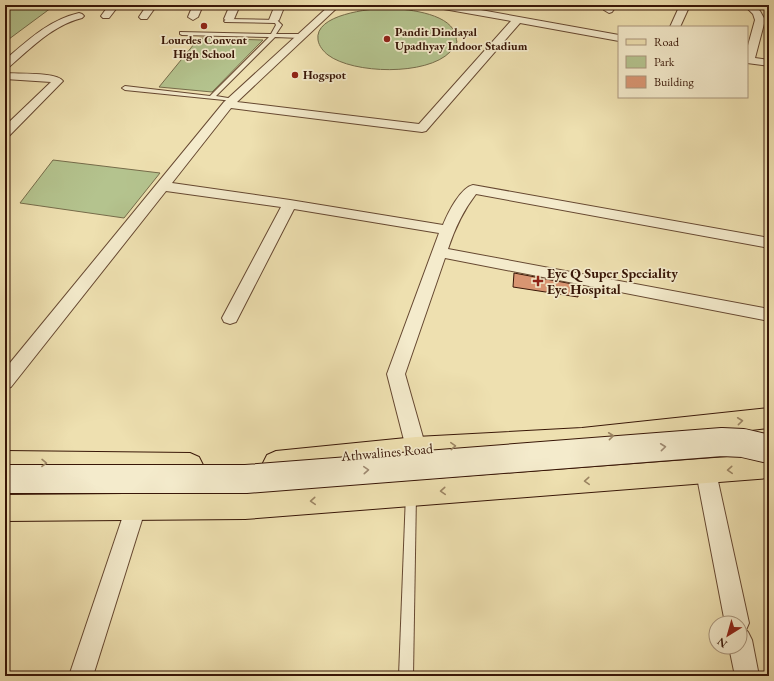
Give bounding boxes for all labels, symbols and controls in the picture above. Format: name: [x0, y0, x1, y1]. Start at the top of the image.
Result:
marker: Lourdes Convent High School: [199, 21, 209, 31]
place label: Pandit Dindayal Upadhyay Indoor Stadium: [395, 24, 528, 54]
legend: [618, 26, 748, 98]
place label: Lourdes Convent High School: [161, 32, 248, 62]
marker: Pandit Dindayal Upadhyay Indoor Stadium: [382, 34, 392, 44]
text: Road: [654, 34, 680, 50]
text: Park: [654, 54, 675, 70]
place label: Hogspot: [303, 67, 347, 83]
marker: Hogspot: [290, 70, 300, 80]
text: Building: [654, 74, 695, 90]
place label: Eye Q Super Speciality Eye Hospital: [547, 264, 678, 298]
marker: Eye Q Super Speciality Eye Hospital: [532, 275, 544, 287]
one-way arrow: [737, 417, 743, 426]
one-way arrow: [608, 431, 614, 440]
street label: Athwalines Road: [339, 439, 435, 465]
one-way arrow: [450, 442, 456, 451]
one-way arrow: [660, 443, 666, 452]
one-way arrow: [41, 459, 47, 467]
one-way arrow: [363, 466, 369, 475]
one-way arrow: [727, 466, 733, 475]
one-way arrow: [584, 476, 590, 485]
one-way arrow: [440, 487, 446, 496]
one-way arrow: [310, 496, 316, 505]
north arrow: [708, 615, 748, 655]
text: N: [714, 635, 730, 651]

